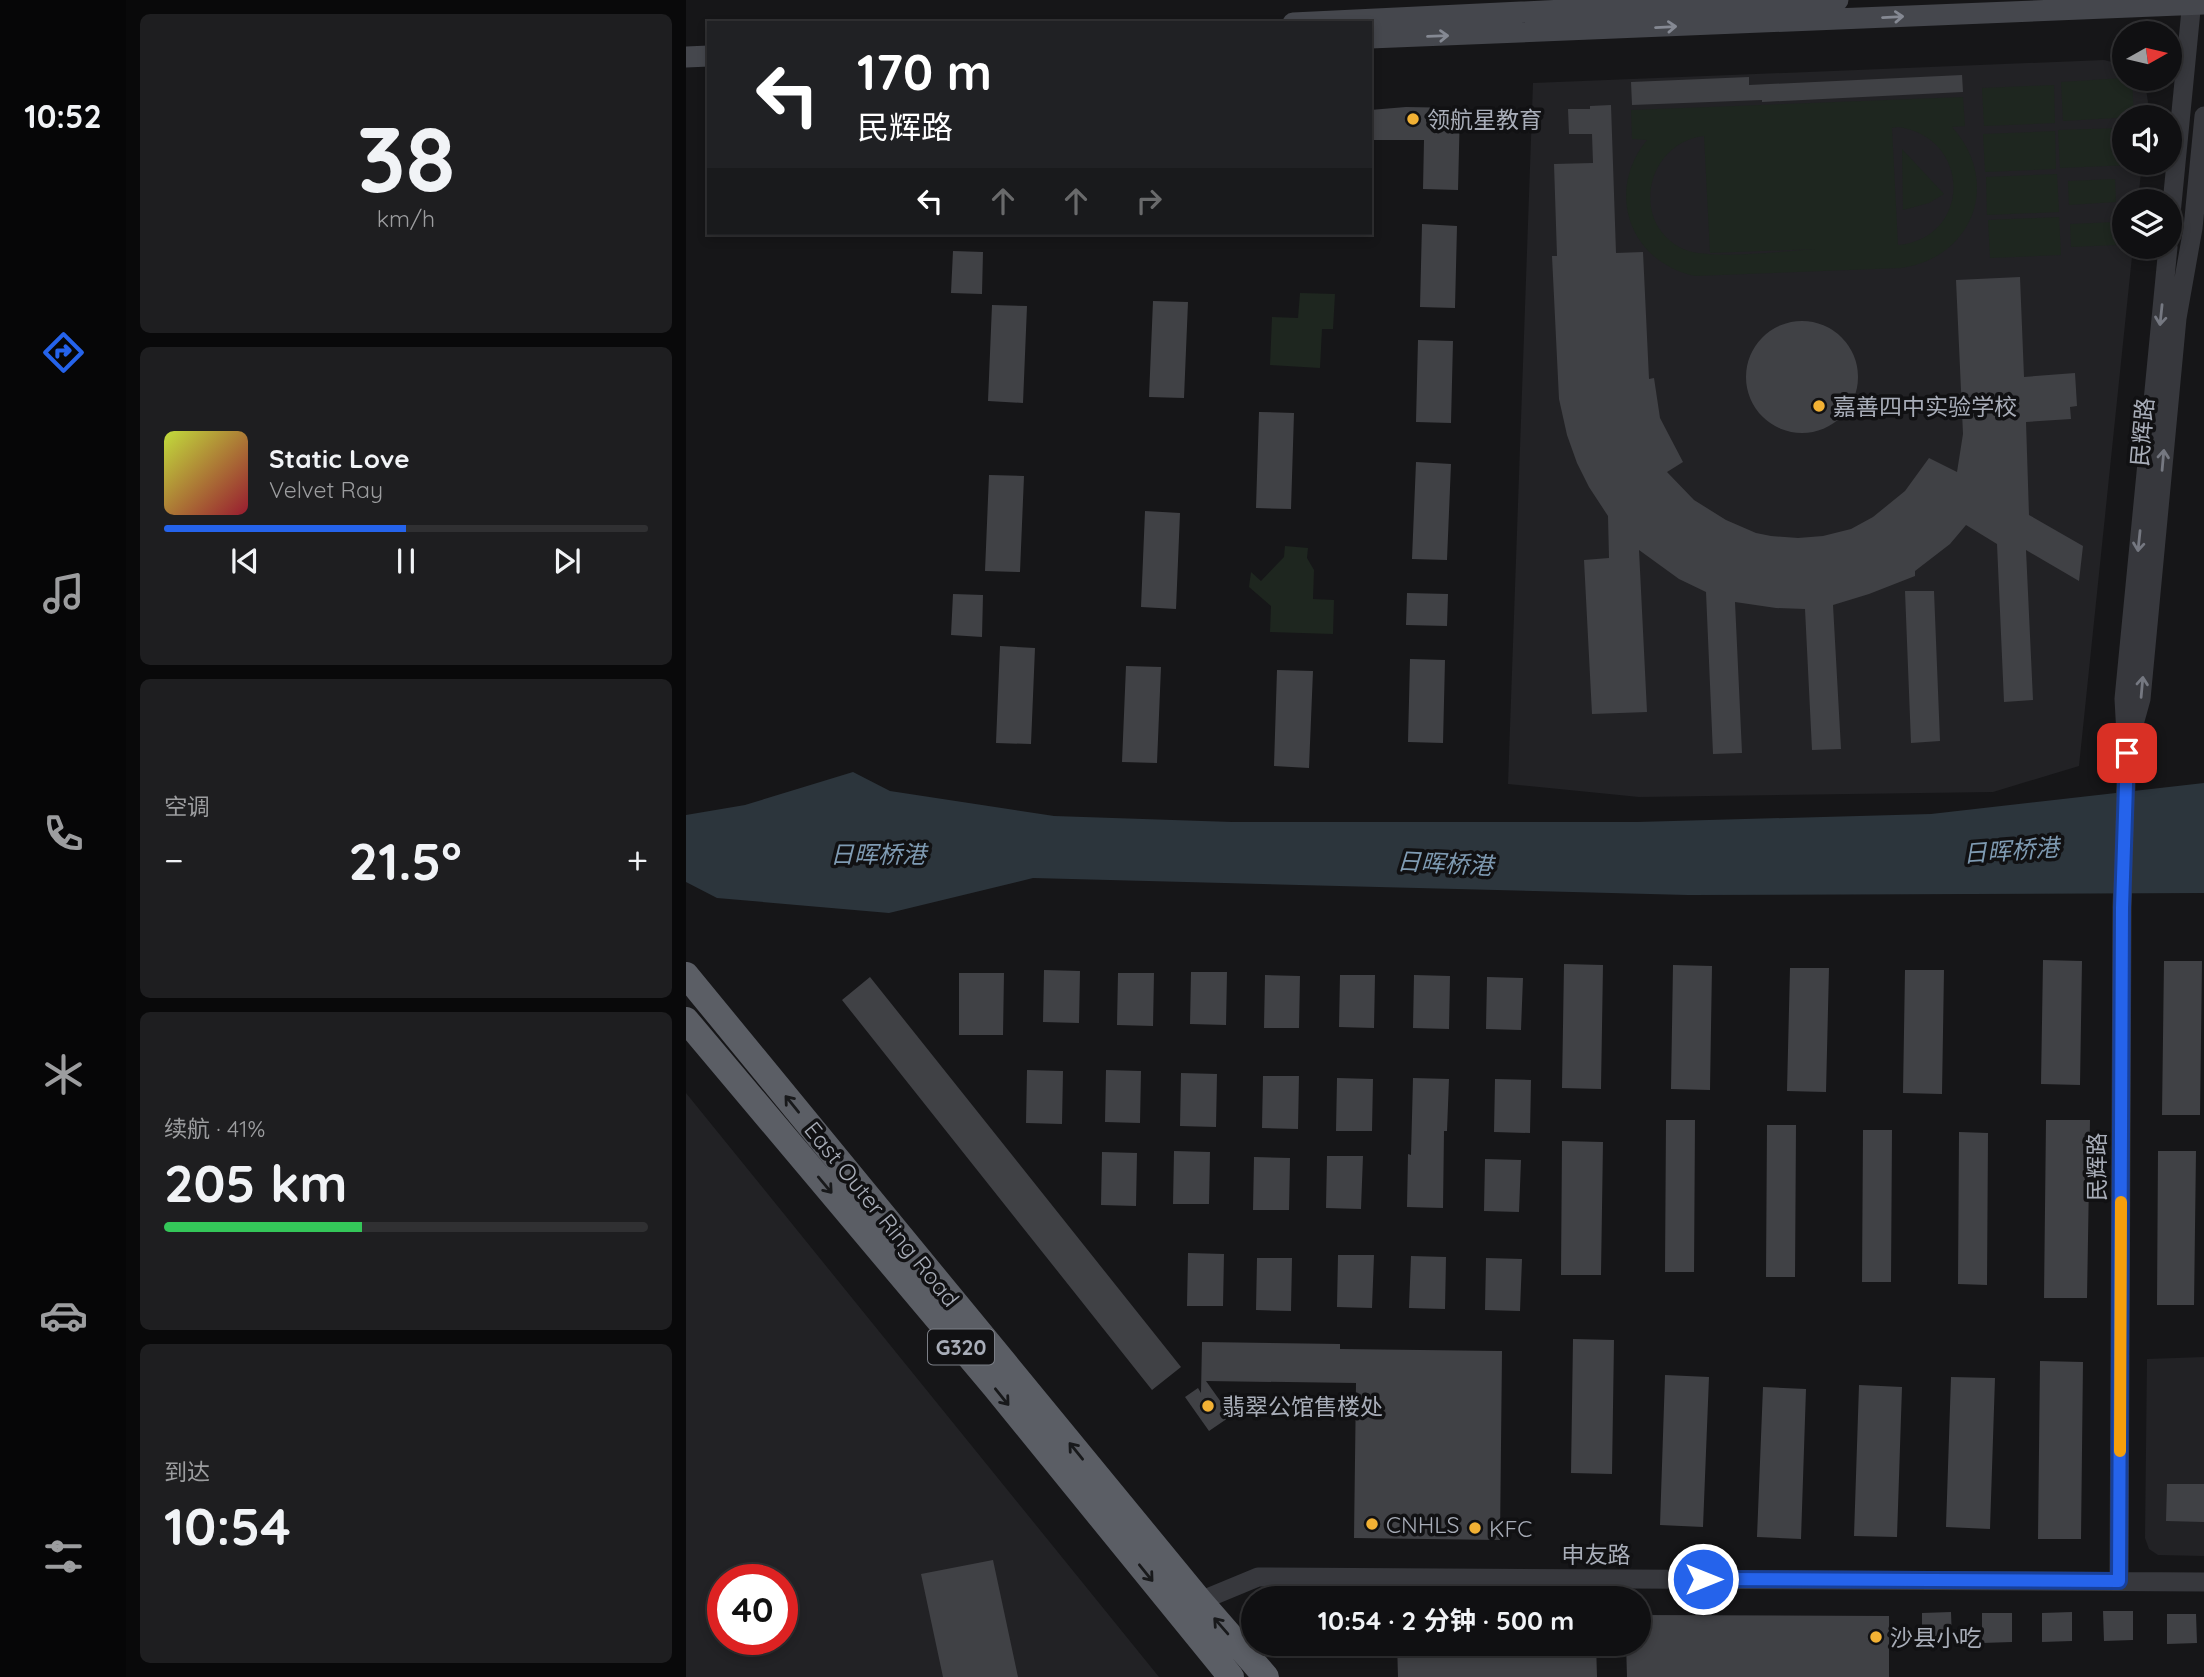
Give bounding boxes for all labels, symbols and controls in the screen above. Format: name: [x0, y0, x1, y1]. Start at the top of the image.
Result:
one-way arrow: [1881, 11, 1904, 24]
one-way arrow: [1654, 20, 1677, 33]
north arrow: [2112, 21, 2182, 91]
map controls: [2112, 21, 2182, 259]
one-way arrow: [1427, 29, 1450, 42]
text: 170 m: [857, 41, 992, 102]
icon: left: [742, 49, 833, 140]
text: 10:52: [24, 96, 102, 136]
text: 38: [357, 101, 455, 215]
place label: 领航星教育: [1427, 105, 1542, 134]
button: sound: [2112, 105, 2182, 175]
text: 民辉路: [857, 107, 953, 147]
marker: 领航星教育: [1405, 111, 1421, 127]
icon: left: [911, 182, 949, 220]
icon: ahead: [984, 182, 1022, 220]
icon: ahead: [1057, 182, 1095, 220]
icon: right: [1130, 182, 1168, 220]
button: layers: [2112, 189, 2182, 259]
text: km/h: [377, 204, 435, 233]
one-way arrow: [2154, 303, 2167, 325]
icon: directions: [39, 328, 88, 377]
place label: 嘉善四中实验学校: [1833, 392, 2017, 421]
street label: 民辉路: [2125, 396, 2159, 468]
marker: 嘉善四中实验学校: [1811, 398, 1827, 414]
text: Static Love: [269, 442, 410, 475]
one-way arrow: [2157, 449, 2170, 472]
text: Velvet Ray: [269, 475, 383, 504]
one-way arrow: [2132, 529, 2145, 552]
icon: previous: [226, 542, 264, 580]
icon: pause: [387, 542, 425, 580]
icon: next: [548, 542, 586, 580]
icon: music: [39, 569, 88, 618]
one-way arrow: [2136, 676, 2149, 698]
pin: [2097, 723, 2157, 783]
icon: arrive: [2108, 734, 2146, 772]
text: 空调: [164, 792, 210, 821]
icon: phone: [39, 809, 88, 858]
text: 21.5°: [349, 828, 462, 893]
water label: 日晖桥港: [1962, 831, 2063, 868]
text: −: [164, 836, 184, 884]
text: +: [627, 836, 648, 884]
water label: 日晖桥港: [830, 839, 929, 869]
water label: 日晖桥港: [1396, 846, 1497, 881]
icon: climate: [39, 1050, 88, 1099]
one-way arrow: [784, 1096, 800, 1114]
text: 续航 · 41%: [164, 1114, 265, 1143]
street label: East Outer Ring Road: [798, 1116, 966, 1312]
street label: 民辉路: [2082, 1133, 2111, 1202]
text: 205 km: [164, 1150, 348, 1215]
one-way arrow: [817, 1175, 832, 1193]
icon: car: [39, 1291, 88, 1340]
road number: G320: [928, 1330, 994, 1364]
one-way arrow: [995, 1387, 1010, 1405]
place label: 翡翠公馆售楼处: [1222, 1392, 1383, 1421]
marker: 翡翠公馆售楼处: [1200, 1398, 1216, 1414]
one-way arrow: [1068, 1442, 1084, 1460]
text: 到达: [164, 1457, 210, 1486]
text: 10:54: [164, 1493, 291, 1558]
place label: CNHLS: [1386, 1510, 1460, 1539]
place label: KFC: [1489, 1514, 1532, 1543]
marker: CNHLS: [1364, 1516, 1380, 1532]
marker: KFC: [1467, 1520, 1483, 1536]
icon: filters: [39, 1532, 88, 1581]
street label: 申友路: [1562, 1540, 1631, 1569]
position arrow: [1666, 1542, 1740, 1616]
one-way arrow: [1138, 1563, 1154, 1581]
speed limit sign: 40: [707, 1564, 798, 1655]
text: 10:54 · 2 分钟 · 500 m: [1318, 1604, 1574, 1637]
one-way arrow: [1213, 1617, 1229, 1635]
place label: 沙县小吃: [1890, 1623, 1982, 1652]
marker: 沙县小吃: [1868, 1629, 1884, 1645]

